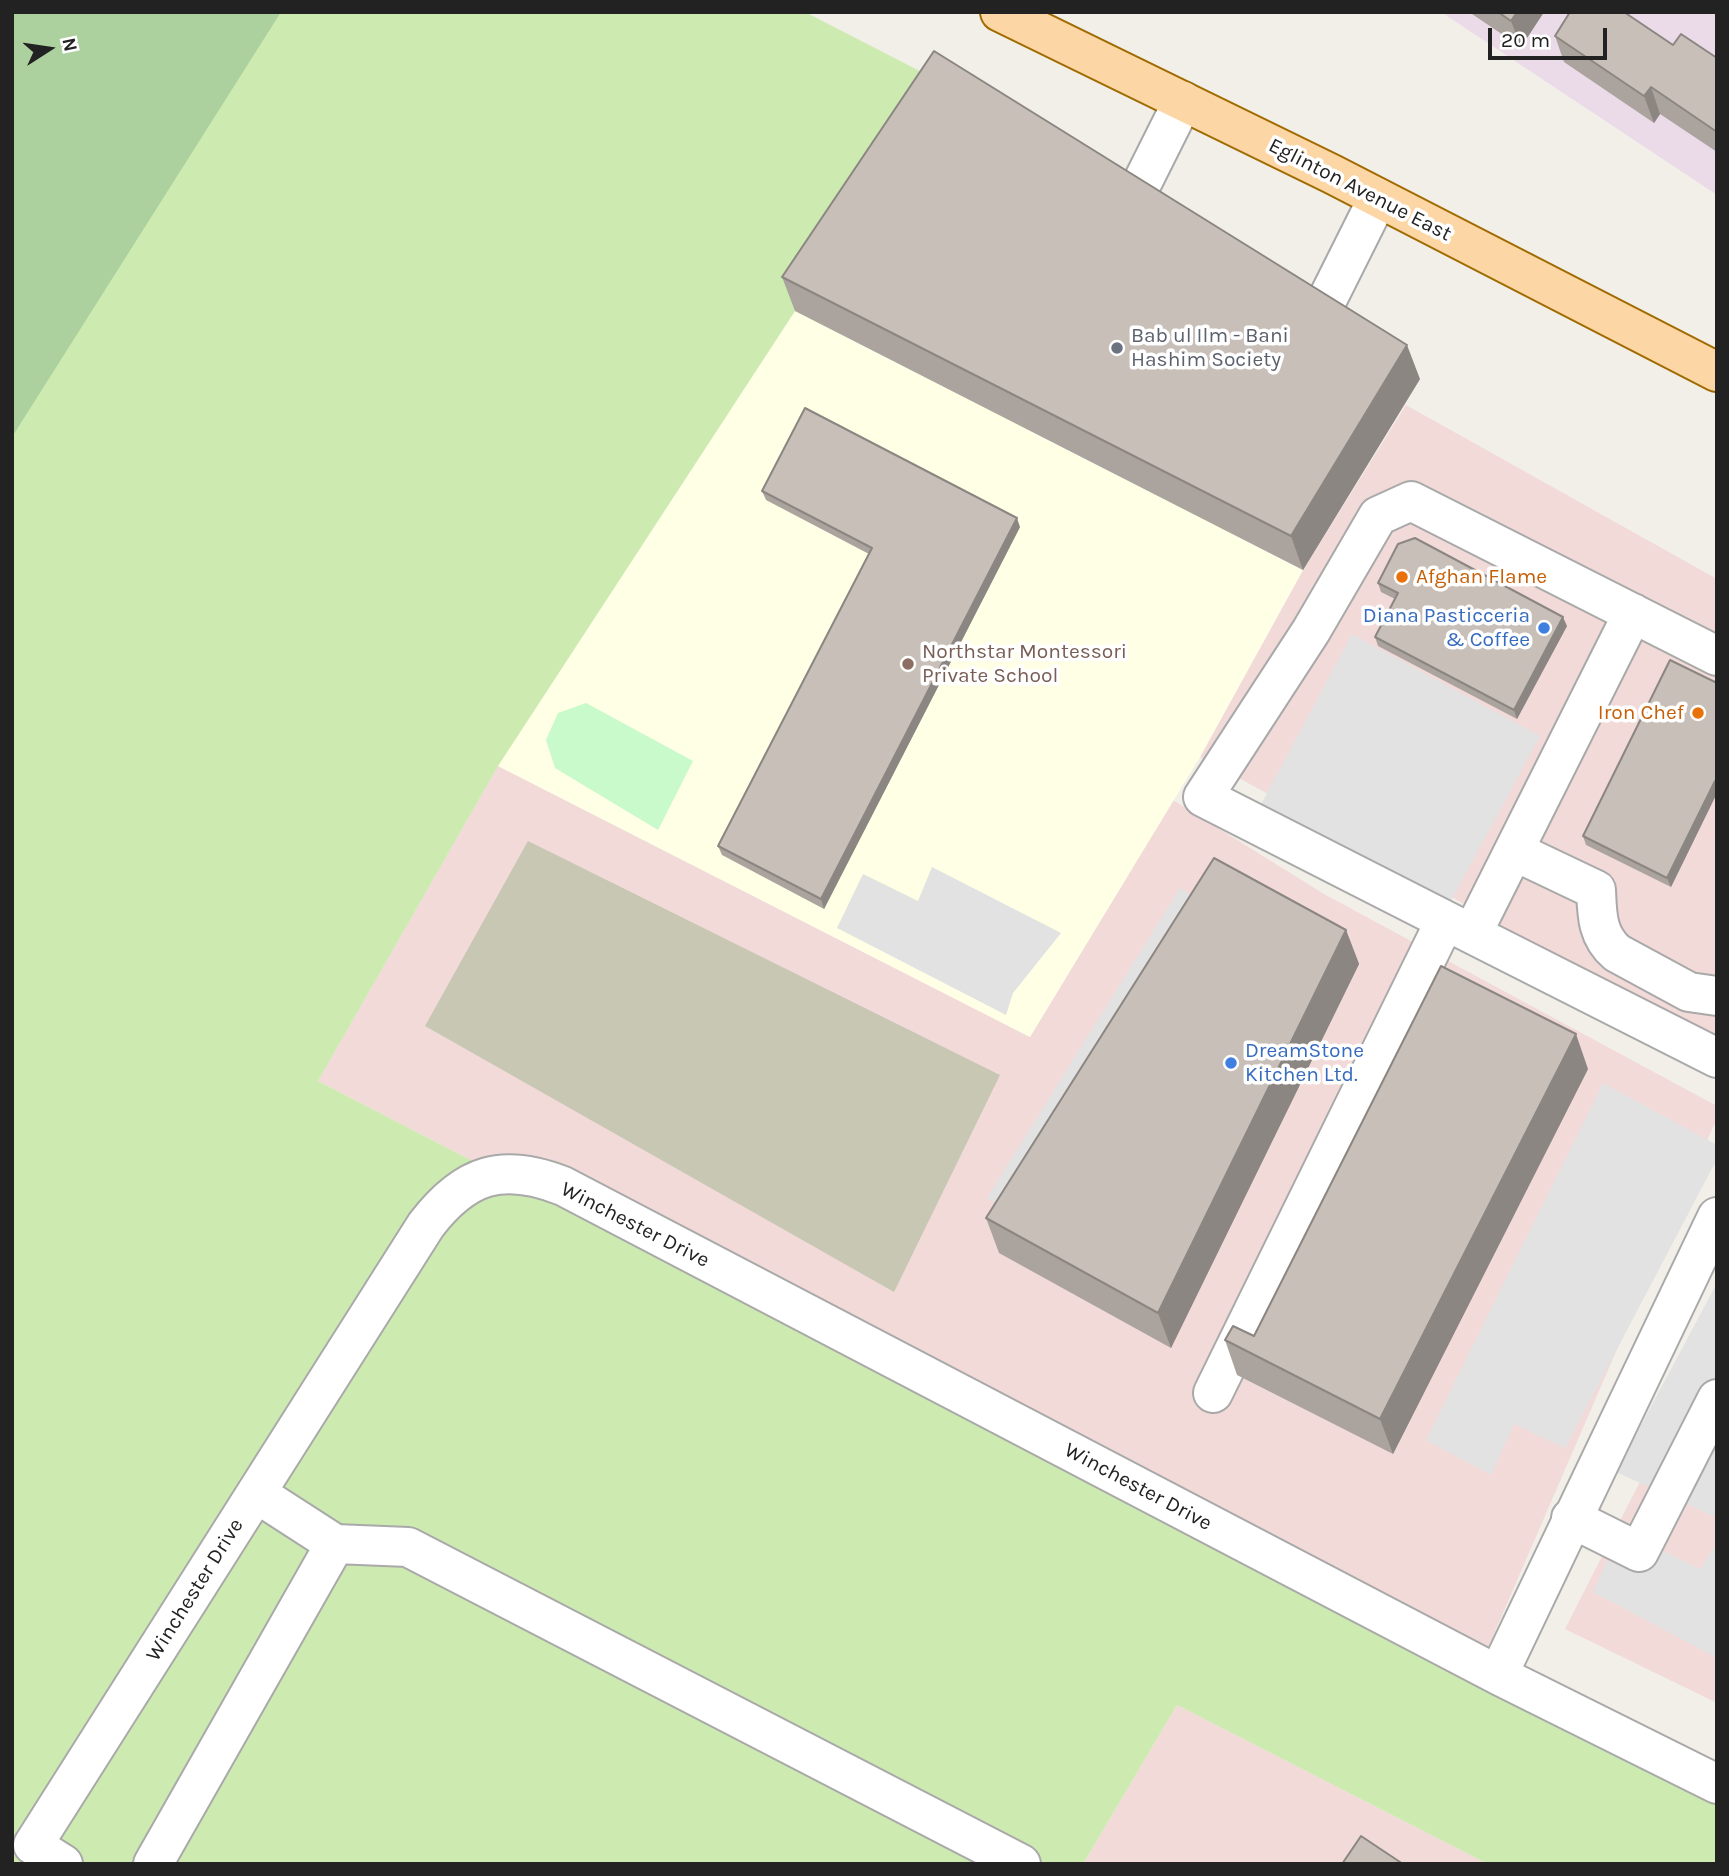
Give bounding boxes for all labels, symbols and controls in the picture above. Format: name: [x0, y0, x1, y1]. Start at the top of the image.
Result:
north arrow: [14, 14, 84, 84]
scale bar: [1491, 14, 1610, 58]
text: 20 m: [1501, 28, 1550, 52]
text: N: [57, 36, 82, 54]
street label: Eglinton Avenue East: [1264, 133, 1456, 247]
place label: Bab ul Ilm - Bani Hashim Society: [1131, 323, 1289, 373]
marker: Bab ul Ilm - Bani Hashim Society: [1109, 340, 1125, 356]
place label: Afghan Flame: [1416, 564, 1547, 590]
marker: Afghan Flame: [1394, 569, 1410, 585]
place label: Diana Pasticceria & Coffee: [1363, 603, 1530, 653]
marker: Diana Pasticceria & Coffee: [1536, 620, 1552, 636]
place label: Northstar Montessori Private School: [922, 639, 1127, 689]
marker: Northstar Montessori Private School: [900, 656, 916, 672]
place label: Iron Chef: [1598, 700, 1684, 726]
marker: Iron Chef: [1690, 705, 1706, 721]
place label: DreamStone Kitchen Ltd.: [1245, 1038, 1364, 1088]
marker: DreamStone Kitchen Ltd.: [1223, 1055, 1239, 1071]
street label: Winchester Drive: [557, 1177, 713, 1273]
street label: Winchester Drive: [1060, 1438, 1216, 1536]
street label: Winchester Drive: [141, 1514, 249, 1666]

